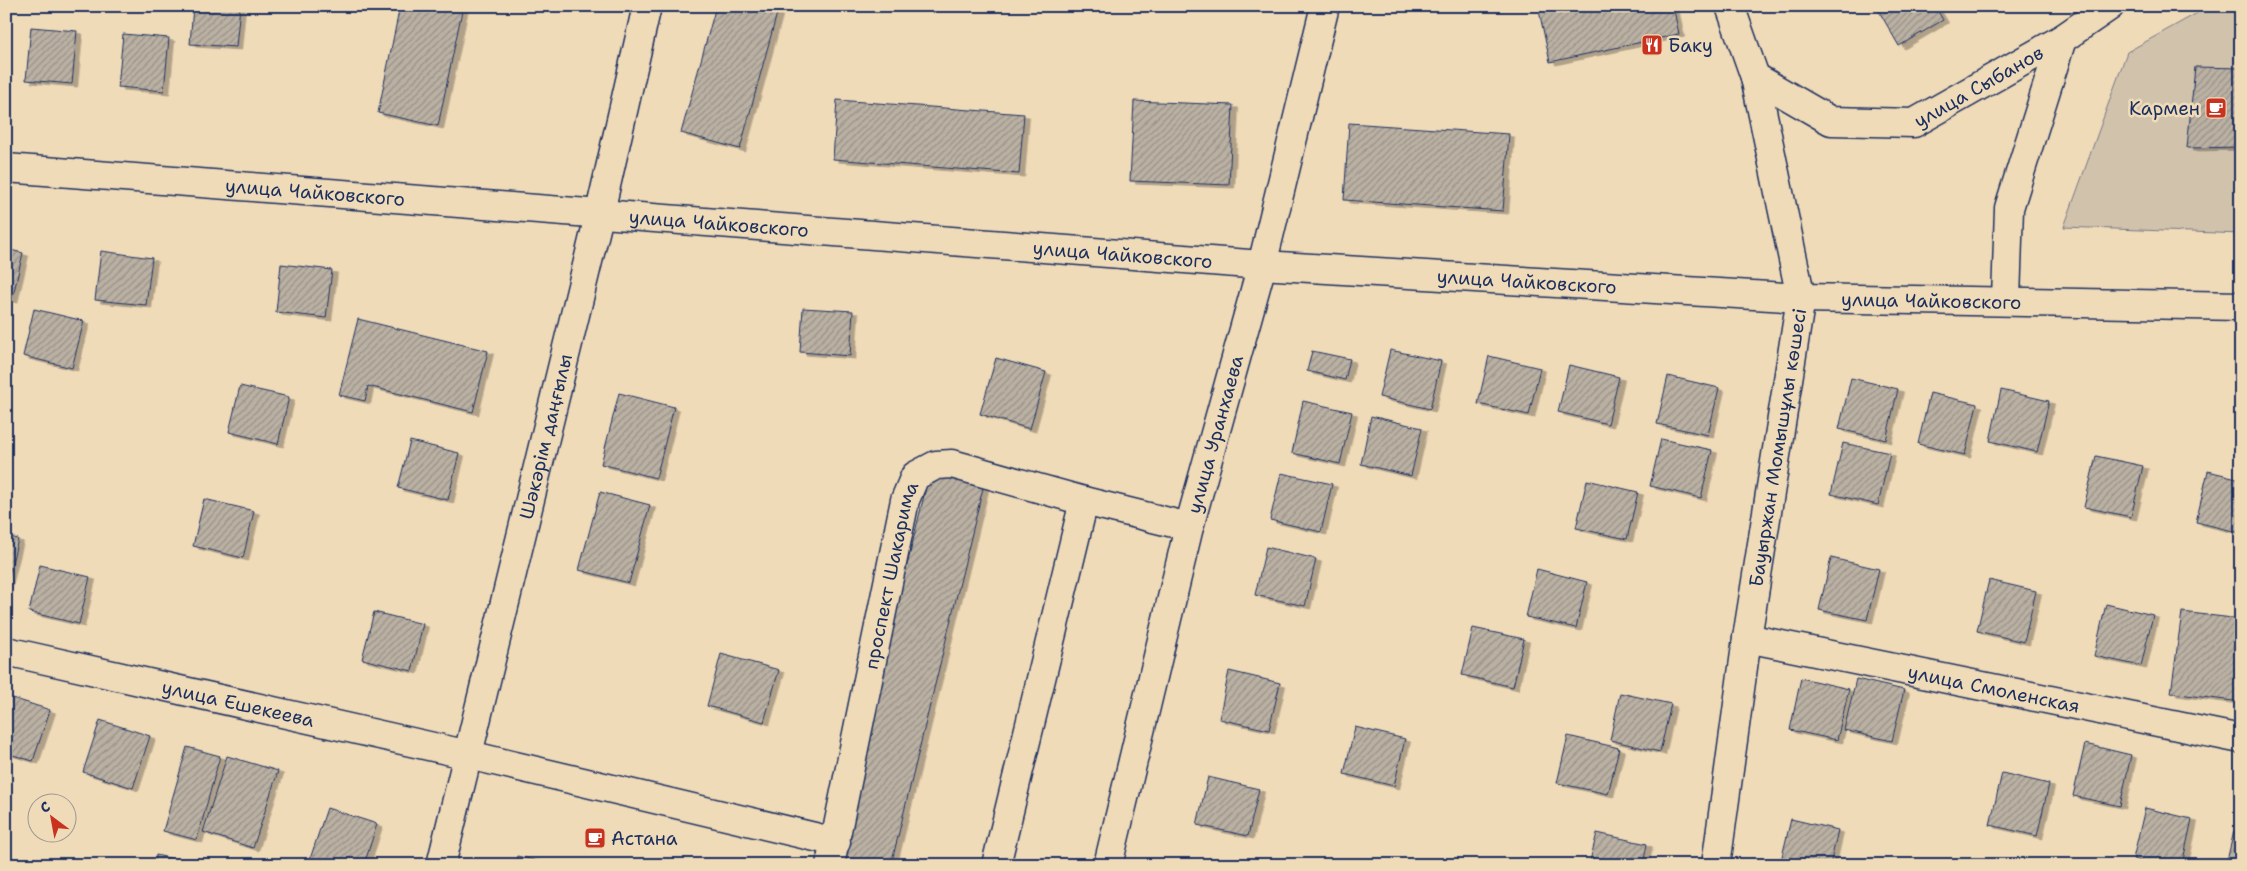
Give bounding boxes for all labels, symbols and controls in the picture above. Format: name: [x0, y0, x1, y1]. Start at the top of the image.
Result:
restaurant icon: Баку: [1640, 33, 1664, 57]
place label: Баку: [1668, 33, 1713, 58]
street label: улица Сыбанов: [1909, 40, 2048, 133]
place label: Кармен: [2129, 96, 2200, 121]
cafe icon: Кармен: [2204, 96, 2228, 120]
street label: улица Чайковского: [224, 172, 406, 211]
street label: улица Чайковского: [628, 204, 810, 242]
street label: улица Чайковского: [1032, 235, 1213, 274]
street label: улица Чайковского: [1436, 263, 1617, 299]
street label: улица Чайковского: [1841, 286, 2022, 315]
street label: Бауыржан Момышұлы көшесі: [1743, 306, 1812, 589]
street label: Шәкәрім даңғылы: [513, 351, 578, 522]
street label: улица Уранхаева: [1181, 352, 1249, 516]
street label: проспект Шакарима: [858, 477, 924, 671]
street label: улица Смоленская: [1906, 659, 2082, 718]
street label: улица Ешекеева: [160, 674, 317, 732]
north arrow: [28, 794, 78, 844]
text: С: [37, 797, 54, 817]
cafe icon: Астана: [583, 826, 607, 850]
place label: Астана: [611, 826, 678, 851]

